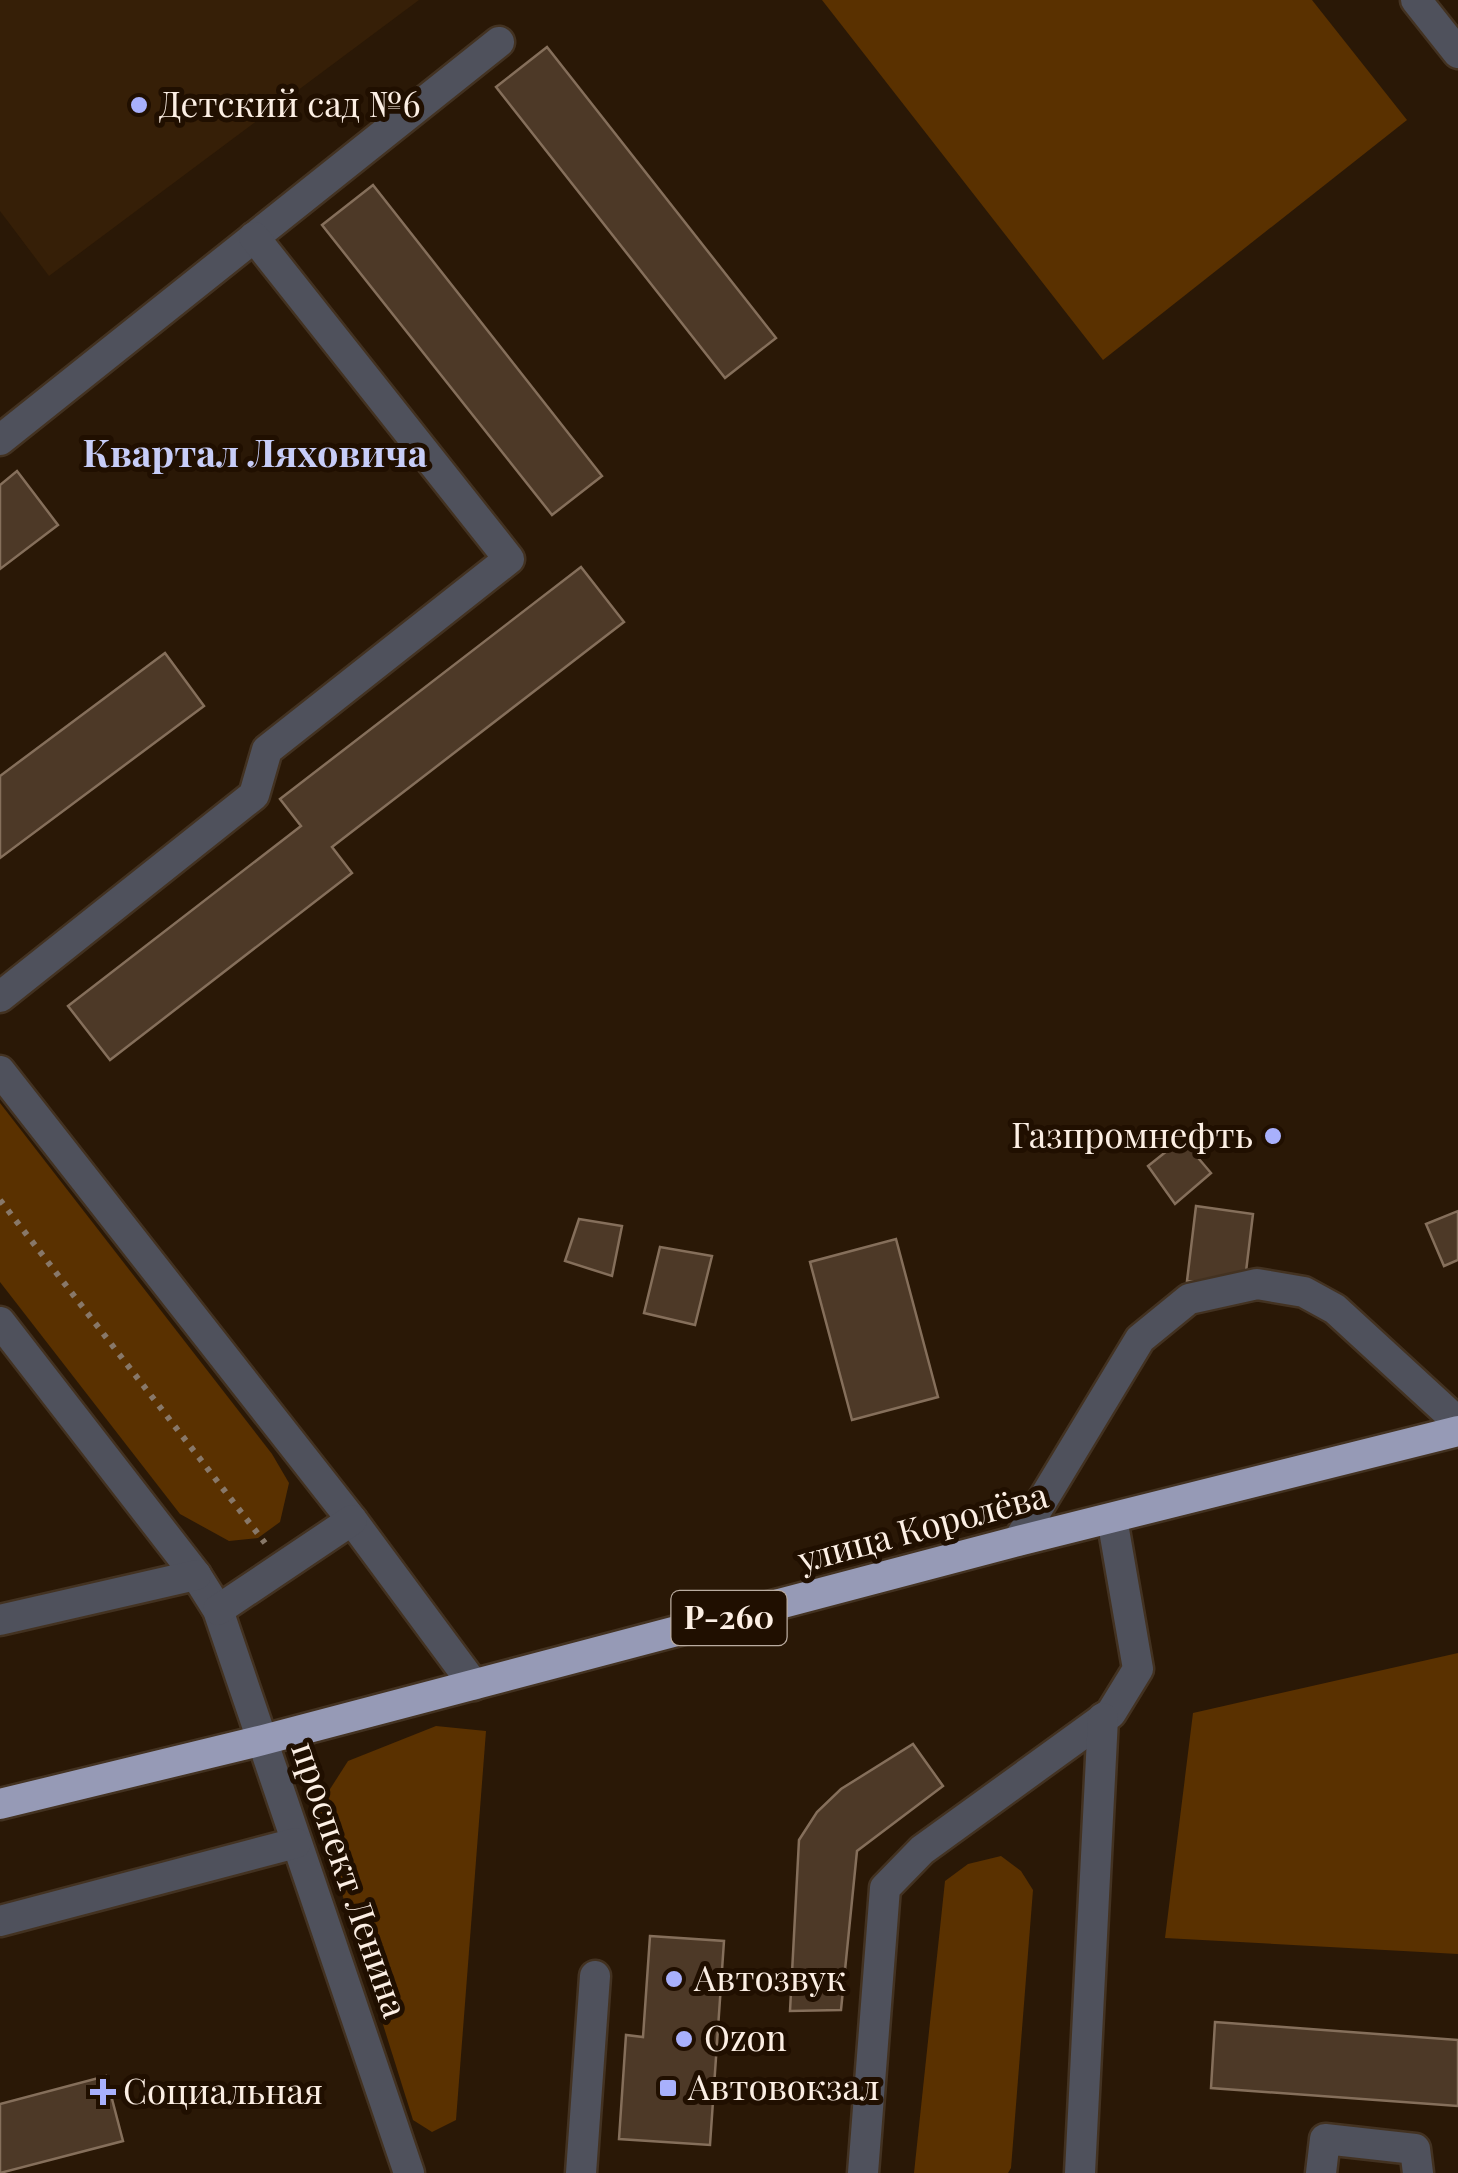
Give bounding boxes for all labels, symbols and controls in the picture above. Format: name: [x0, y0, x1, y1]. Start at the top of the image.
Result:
place label: Детский сад №6: [159, 79, 421, 126]
marker: Детский сад №6: [128, 94, 150, 116]
district label: Квартал Ляховича: [82, 426, 428, 477]
place label: Газпромнефть: [1011, 1110, 1253, 1157]
marker: Газпромнефть: [1262, 1125, 1284, 1147]
street label: улица Королёва: [791, 1470, 1053, 1582]
road number: Р-260: [672, 1591, 786, 1645]
street label: проспект Ленина: [282, 1735, 421, 2024]
place label: Автозвук: [693, 1953, 846, 2000]
marker: Автозвук: [663, 1968, 685, 1990]
place label: Ozon: [704, 2013, 787, 2060]
marker: Ozon: [673, 2028, 695, 2050]
place label: Автовокзал: [687, 2062, 880, 2109]
place label: Социальная: [123, 2066, 323, 2113]
marker: Автовокзал: [657, 2077, 679, 2099]
marker: Социальная: [92, 2081, 114, 2103]

